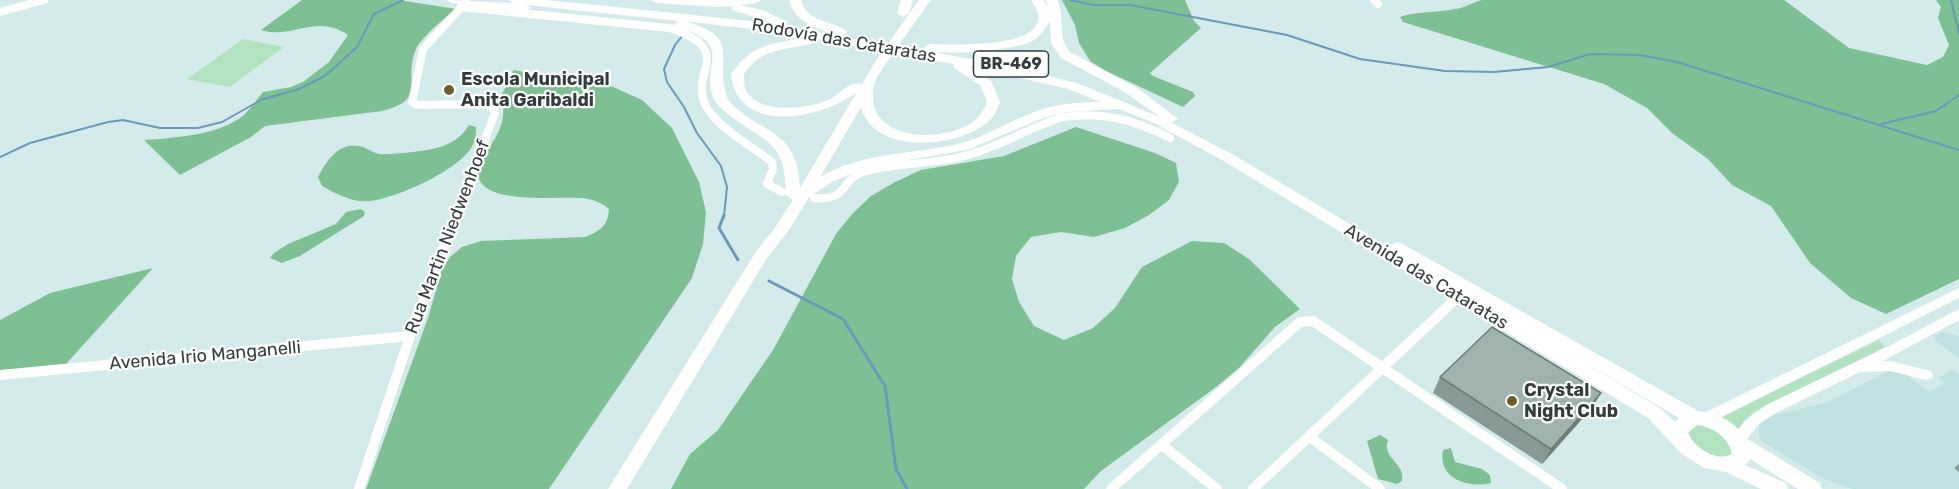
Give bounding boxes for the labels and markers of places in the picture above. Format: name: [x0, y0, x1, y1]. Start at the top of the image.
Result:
place label: Escola Municipal Anita Garibaldi: [461, 69, 610, 112]
marker: Escola Municipal Anita Garibaldi: [442, 83, 456, 97]
place label: Crystal Night Club: [1524, 380, 1618, 422]
marker: Crystal Night Club: [1505, 394, 1519, 408]

